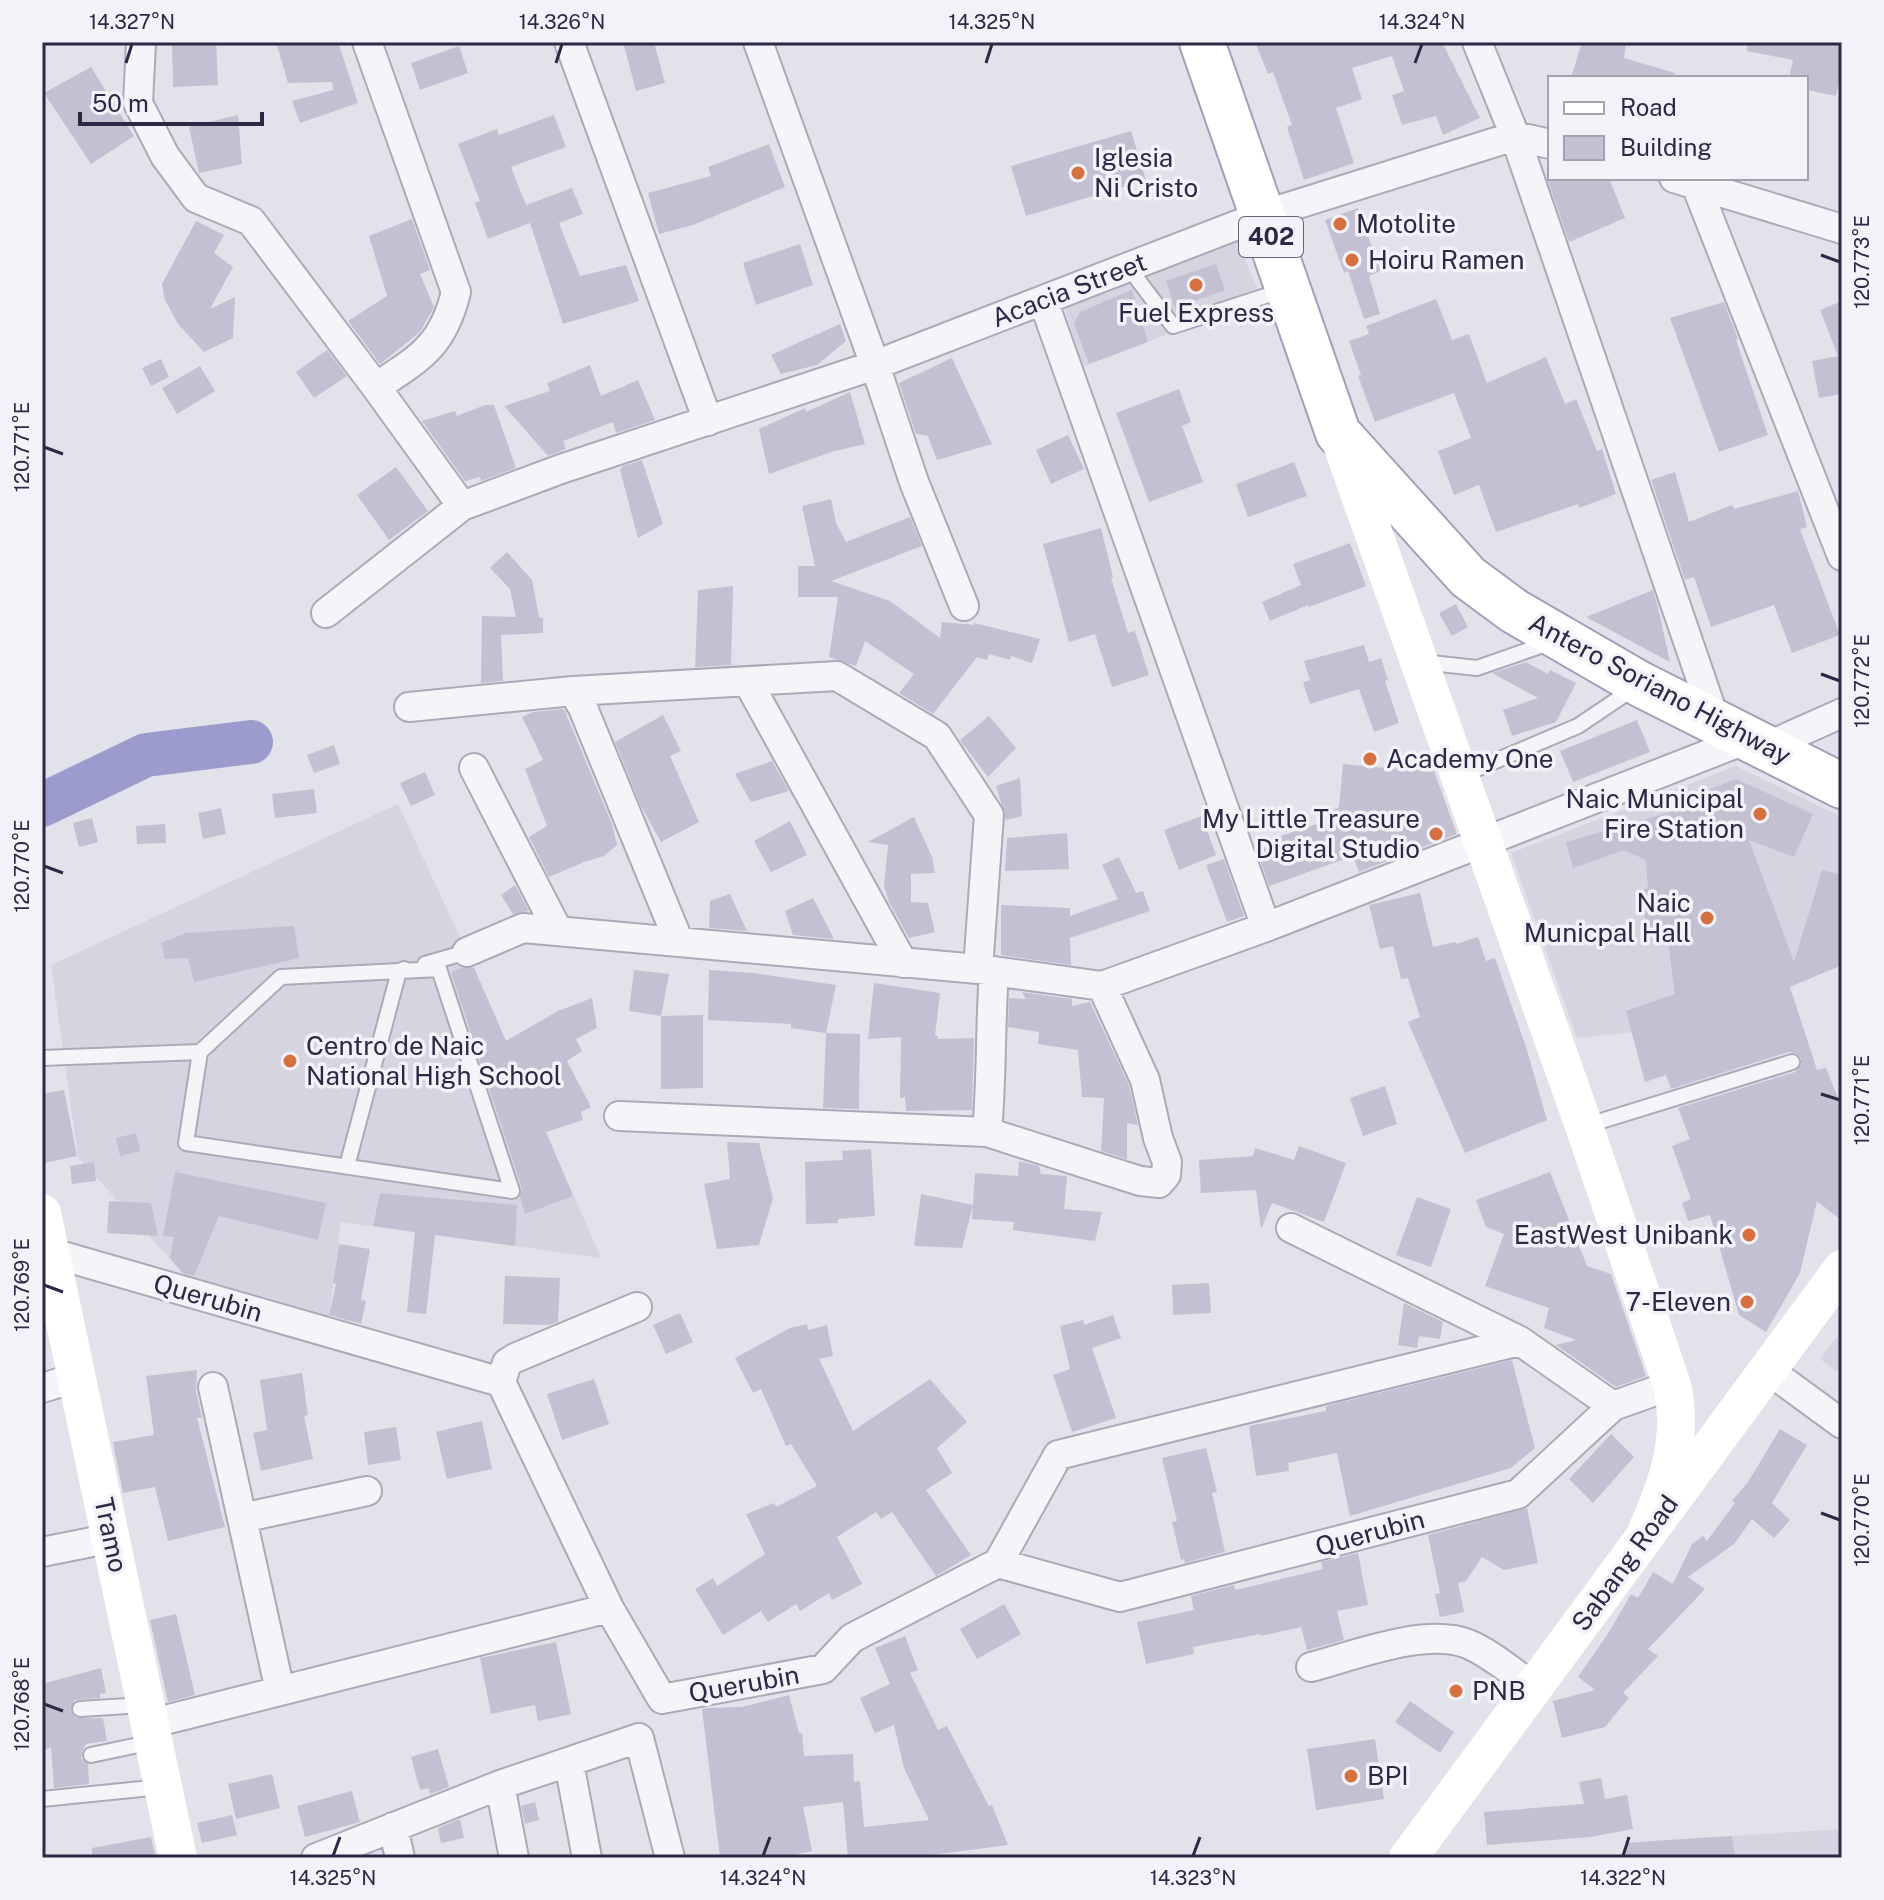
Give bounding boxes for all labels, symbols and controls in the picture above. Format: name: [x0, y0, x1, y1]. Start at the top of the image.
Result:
text: 14.327°N: [89, 10, 175, 34]
text: 14.326°N: [519, 10, 605, 34]
text: 14.325°N: [949, 10, 1035, 34]
text: 14.324°N: [1379, 10, 1465, 34]
scale bar: [80, 76, 262, 126]
legend: [1548, 76, 1808, 180]
text: 50 m: [92, 89, 149, 117]
text: Road: [1620, 93, 1677, 121]
text: Building: [1620, 133, 1712, 161]
place label: Iglesia Ni Cristo: [1094, 142, 1198, 203]
marker: Iglesia Ni Cristo: [1069, 164, 1087, 182]
place label: Motolite: [1356, 208, 1456, 239]
marker: Motolite: [1331, 215, 1349, 233]
text: 120.773°E: [1850, 215, 1874, 309]
road number: 402: [1239, 217, 1303, 257]
place label: Hoiru Ramen: [1368, 244, 1525, 275]
street label: Acacia Street: [987, 246, 1151, 333]
marker: Hoiru Ramen: [1343, 251, 1361, 269]
marker: Fuel Express: [1187, 276, 1205, 294]
place label: Fuel Express: [1118, 297, 1274, 328]
text: 120.771°E: [10, 402, 34, 492]
street label: Antero Soriano Highway: [1524, 606, 1797, 771]
text: 120.772°E: [1850, 634, 1874, 728]
place label: Academy One: [1386, 743, 1554, 774]
marker: Academy One: [1361, 750, 1379, 768]
place label: Naic Municipal Fire Station: [1566, 783, 1744, 844]
place label: My Little Treasure Digital Studio: [1202, 803, 1420, 864]
marker: Naic Municipal Fire Station: [1751, 805, 1769, 823]
text: 120.770°E: [10, 819, 34, 913]
marker: My Little Treasure Digital Studio: [1427, 825, 1445, 843]
place label: Naic Municpal Hall: [1524, 887, 1691, 948]
marker: Naic Municpal Hall: [1698, 909, 1716, 927]
place label: Centro de Naic National High School: [306, 1030, 562, 1091]
marker: Centro de Naic National High School: [281, 1052, 299, 1070]
text: 120.771°E: [1850, 1055, 1874, 1145]
place label: EastWest Unibank: [1514, 1219, 1733, 1250]
marker: EastWest Unibank: [1740, 1226, 1758, 1244]
text: 120.769°E: [10, 1238, 34, 1332]
street label: Querubin: [150, 1267, 266, 1328]
place label: 7-Eleven: [1626, 1286, 1731, 1317]
marker: 7-Eleven: [1738, 1293, 1756, 1311]
text: 120.770°E: [1850, 1473, 1874, 1567]
street label: Sabang Road: [1565, 1489, 1684, 1637]
street label: Tramo: [88, 1495, 135, 1575]
street label: Querubin: [1312, 1503, 1428, 1562]
text: 120.768°E: [10, 1657, 34, 1751]
street label: Querubin: [686, 1659, 802, 1708]
place label: PNB: [1472, 1675, 1526, 1706]
marker: PNB: [1447, 1682, 1465, 1700]
place label: BPI: [1367, 1760, 1409, 1791]
marker: BPI: [1342, 1767, 1360, 1785]
text: 14.325°N: [290, 1866, 376, 1890]
text: 14.324°N: [720, 1866, 806, 1890]
text: 14.323°N: [1150, 1866, 1236, 1890]
text: 14.322°N: [1580, 1866, 1666, 1890]

